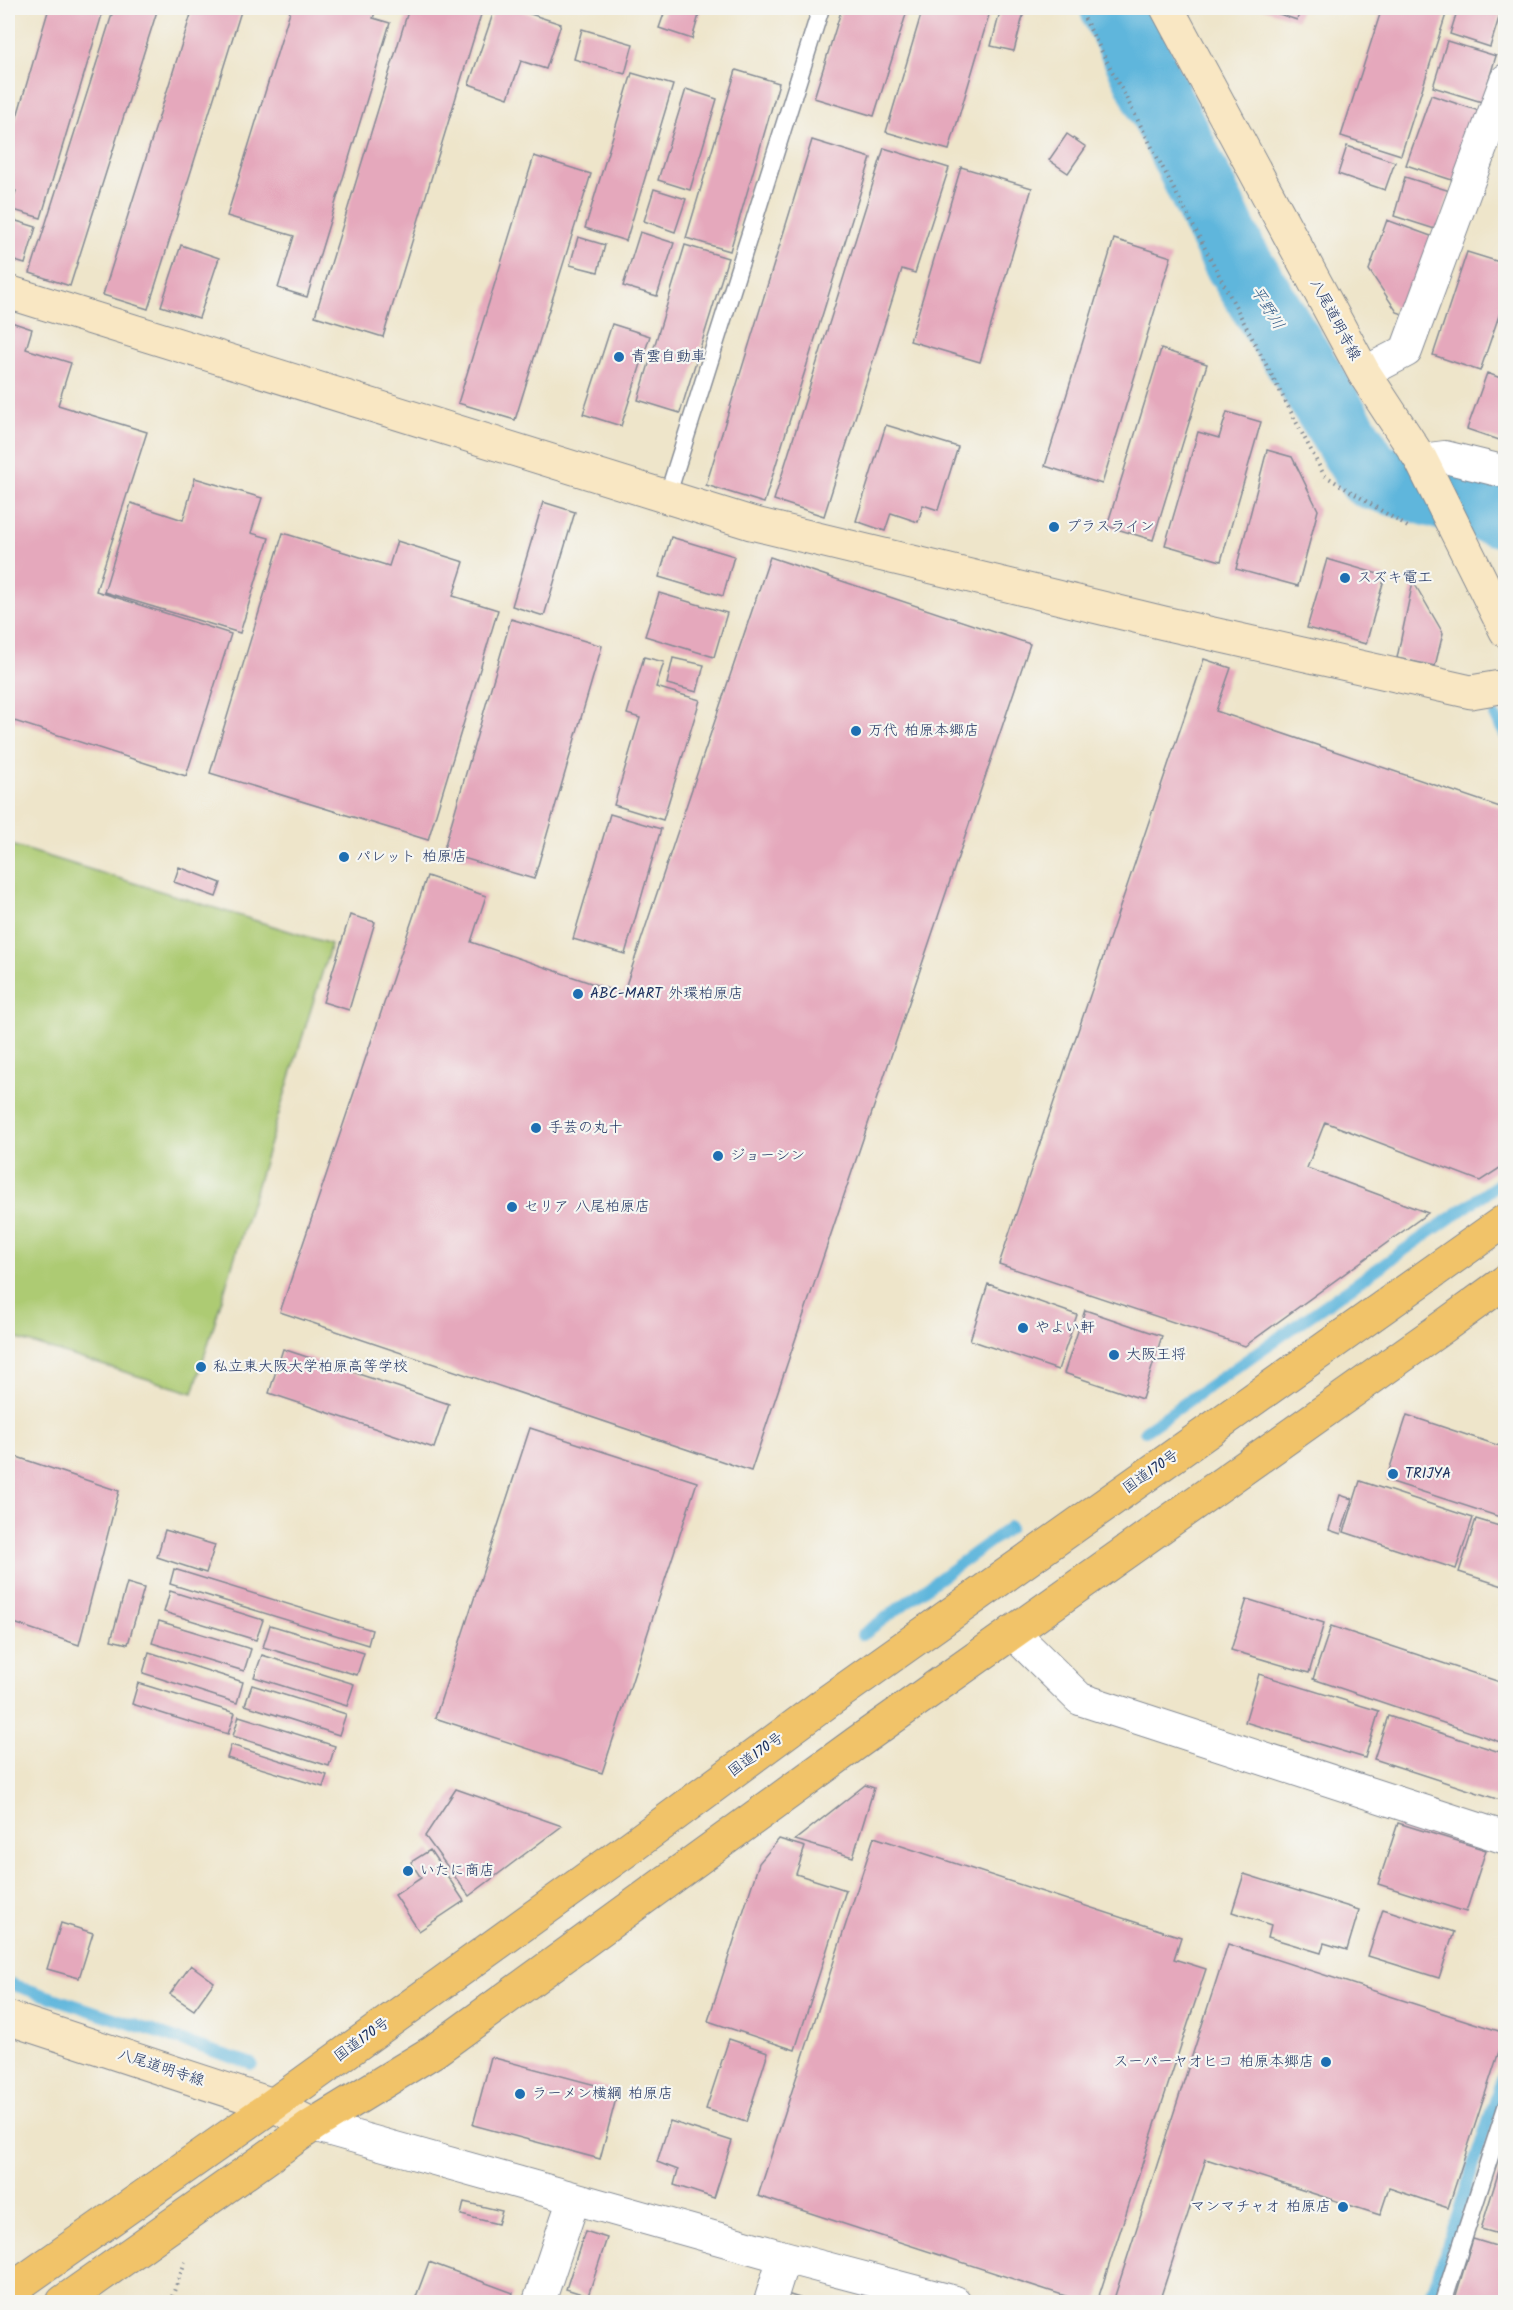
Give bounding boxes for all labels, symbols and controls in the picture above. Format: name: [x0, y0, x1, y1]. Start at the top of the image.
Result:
street label: 八尾道明寺線: [1303, 275, 1367, 365]
water label: 平野川: [1244, 281, 1290, 335]
place label: 青雲自動車: [631, 345, 706, 369]
marker: 青雲自動車: [612, 350, 626, 364]
place label: プラスライン: [1066, 515, 1155, 539]
marker: プラスライン: [1047, 520, 1061, 534]
place label: スズキ電工: [1357, 566, 1433, 590]
marker: スズキ電工: [1338, 571, 1352, 585]
place label: 万代 柏原本郷店: [868, 719, 979, 743]
marker: 万代 柏原本郷店: [849, 724, 863, 738]
place label: パレット 柏原店: [356, 845, 467, 869]
marker: パレット 柏原店: [337, 850, 351, 864]
place label: ABC-MART 外環柏原店: [590, 982, 743, 1006]
marker: ABC-MART 外環柏原店: [571, 987, 585, 1001]
place label: 手芸の丸十: [548, 1116, 623, 1140]
marker: 手芸の丸十: [529, 1121, 543, 1135]
place label: ジョーシン: [730, 1144, 805, 1168]
marker: ジョーシン: [711, 1149, 725, 1163]
place label: セリア 八尾柏原店: [524, 1195, 650, 1219]
marker: セリア 八尾柏原店: [505, 1200, 519, 1214]
place label: やよい軒: [1035, 1316, 1095, 1340]
marker: やよい軒: [1016, 1321, 1030, 1335]
place label: 大阪王将: [1126, 1343, 1186, 1367]
marker: 大阪王将: [1107, 1348, 1121, 1362]
place label: 私立東大阪大学柏原高等学校: [213, 1355, 408, 1379]
marker: 私立東大阪大学柏原高等学校: [194, 1360, 208, 1374]
street label: 国道170号: [1118, 1444, 1184, 1500]
place label: TRIJYA: [1405, 1462, 1451, 1486]
marker: TRIJYA: [1386, 1467, 1400, 1481]
street label: 国道170号: [723, 1726, 789, 1784]
place label: いたに商店: [420, 1859, 494, 1883]
marker: いたに商店: [401, 1864, 415, 1878]
street label: 国道170号: [329, 2011, 395, 2069]
street label: 八尾道明寺線: [114, 2043, 208, 2093]
place label: スーパーヤオヒコ 柏原本郷店: [1114, 2050, 1314, 2074]
marker: スーパーヤオヒコ 柏原本郷店: [1319, 2055, 1333, 2069]
place label: ラーメン横綱 柏原店: [532, 2082, 673, 2106]
marker: ラーメン横綱 柏原店: [513, 2087, 527, 2101]
place label: マンマチャオ 柏原店: [1190, 2195, 1331, 2219]
marker: マンマチャオ 柏原店: [1336, 2200, 1350, 2214]

